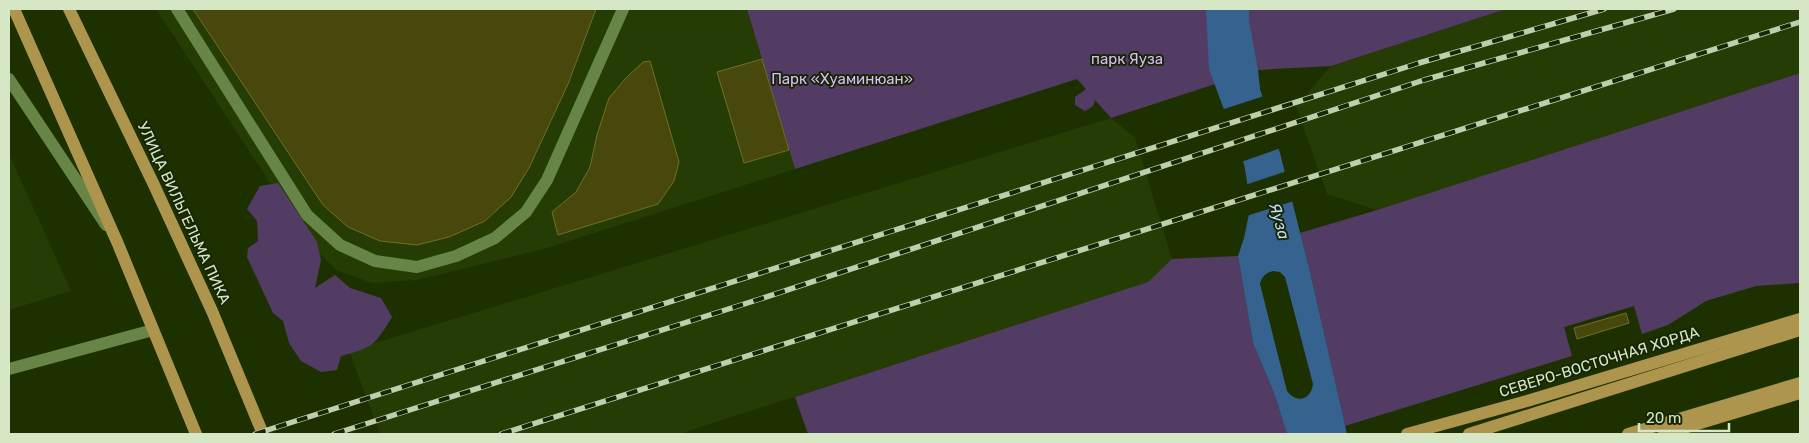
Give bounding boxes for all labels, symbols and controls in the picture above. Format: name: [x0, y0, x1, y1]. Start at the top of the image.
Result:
park label: парк Яуза: [1091, 50, 1163, 68]
park label: Парк «Хуаминюан»: [771, 70, 913, 88]
street label: УЛИЦА ВИЛЬГЕЛЬМА ПИКА: [134, 119, 234, 307]
water label: Яуза: [1265, 201, 1294, 242]
street label: СЕВЕРО-ВОСТОЧНАЯ ХОРДА: [1497, 323, 1701, 401]
scale bar: [1639, 400, 1729, 432]
text: 20 m: [1646, 409, 1681, 427]

